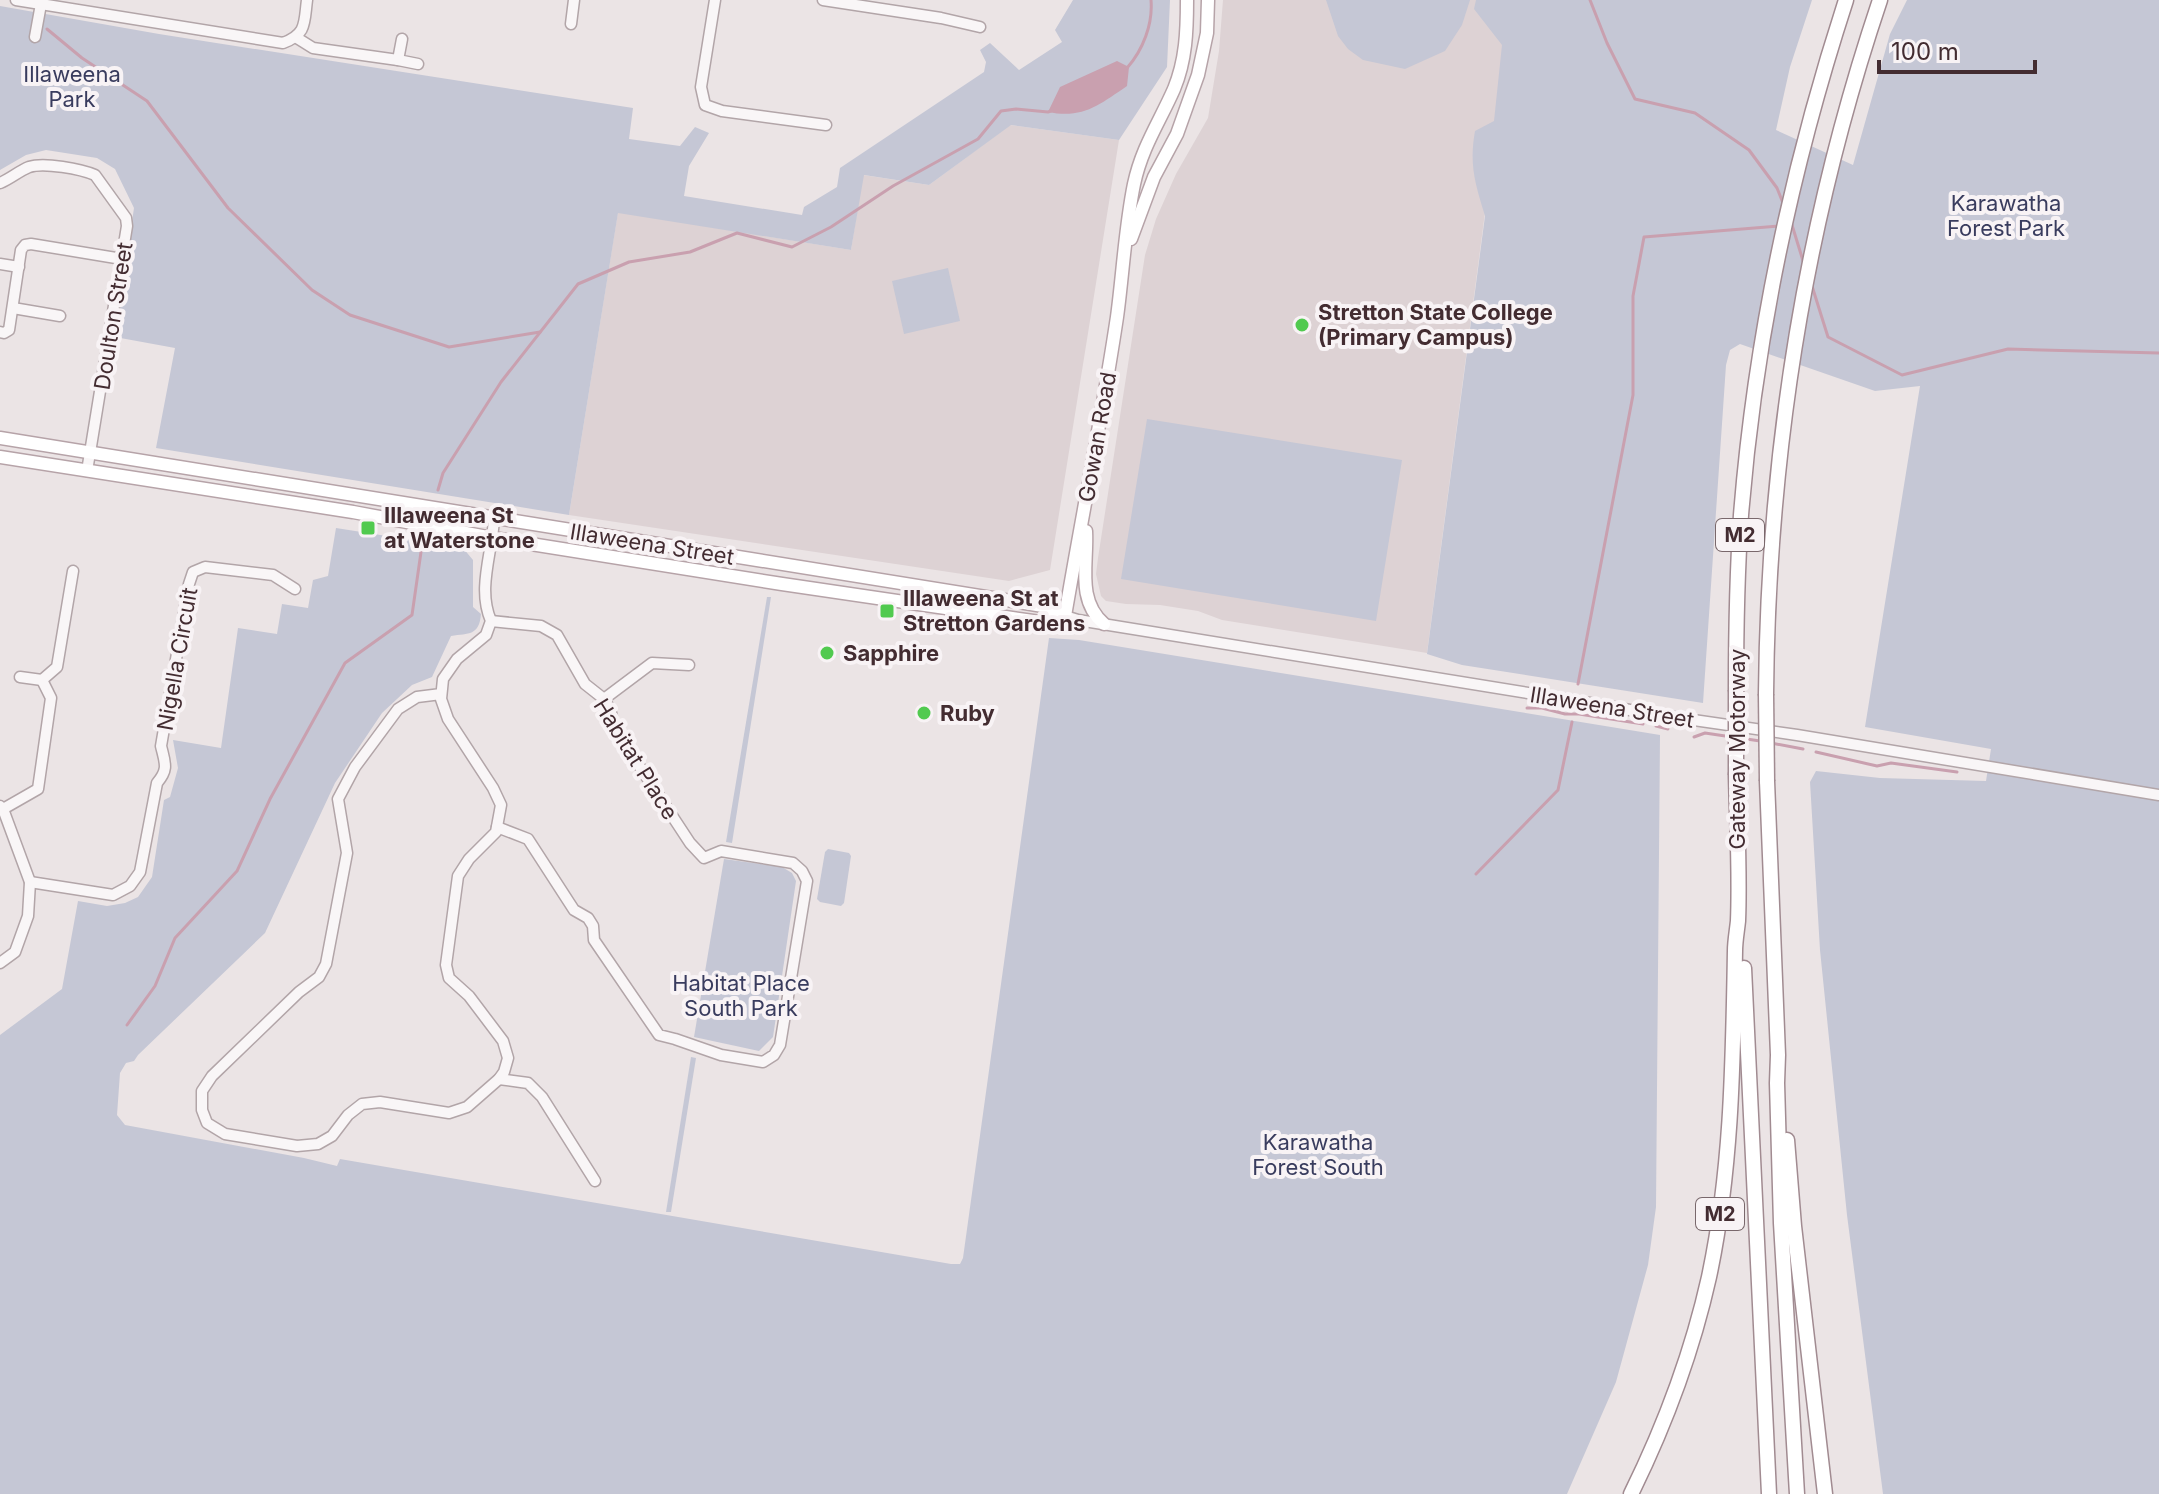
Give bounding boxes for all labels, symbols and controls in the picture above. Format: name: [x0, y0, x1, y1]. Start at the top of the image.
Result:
scale bar: [1879, 24, 2035, 74]
text: 100 m: [1891, 37, 1959, 66]
park label: Illaweena Park: [23, 61, 121, 112]
park label: Karawatha Forest Park: [1947, 190, 2065, 241]
street label: Doulton Street: [88, 240, 138, 392]
place label: Stretton State College (Primary Campus): [1318, 299, 1553, 350]
marker: Stretton State College (Primary Campus): [1293, 316, 1311, 334]
street label: Gowan Road: [1073, 370, 1121, 504]
place label: Illaweena St at Waterstone: [384, 502, 535, 553]
street label: Illaweena Street: [568, 518, 736, 570]
marker: Illaweena St at Waterstone: [359, 519, 377, 537]
road number: M2: [1716, 519, 1764, 551]
street label: Nigella Circuit: [152, 585, 202, 733]
place label: Illaweena St at Stretton Gardens: [903, 585, 1085, 636]
marker: Illaweena St at Stretton Gardens: [878, 602, 896, 620]
place label: Sapphire: [843, 640, 939, 666]
marker: Sapphire: [818, 644, 836, 662]
street label: Gateway Motorway: [1724, 649, 1750, 849]
street label: Illaweena Street: [1528, 681, 1696, 733]
street label: Habitat Place: [588, 694, 684, 824]
place label: Ruby: [940, 700, 995, 726]
marker: Ruby: [915, 704, 933, 722]
park label: Habitat Place South Park: [672, 970, 810, 1021]
park label: Karawatha Forest South: [1252, 1129, 1384, 1180]
road number: M2: [1696, 1198, 1744, 1230]

